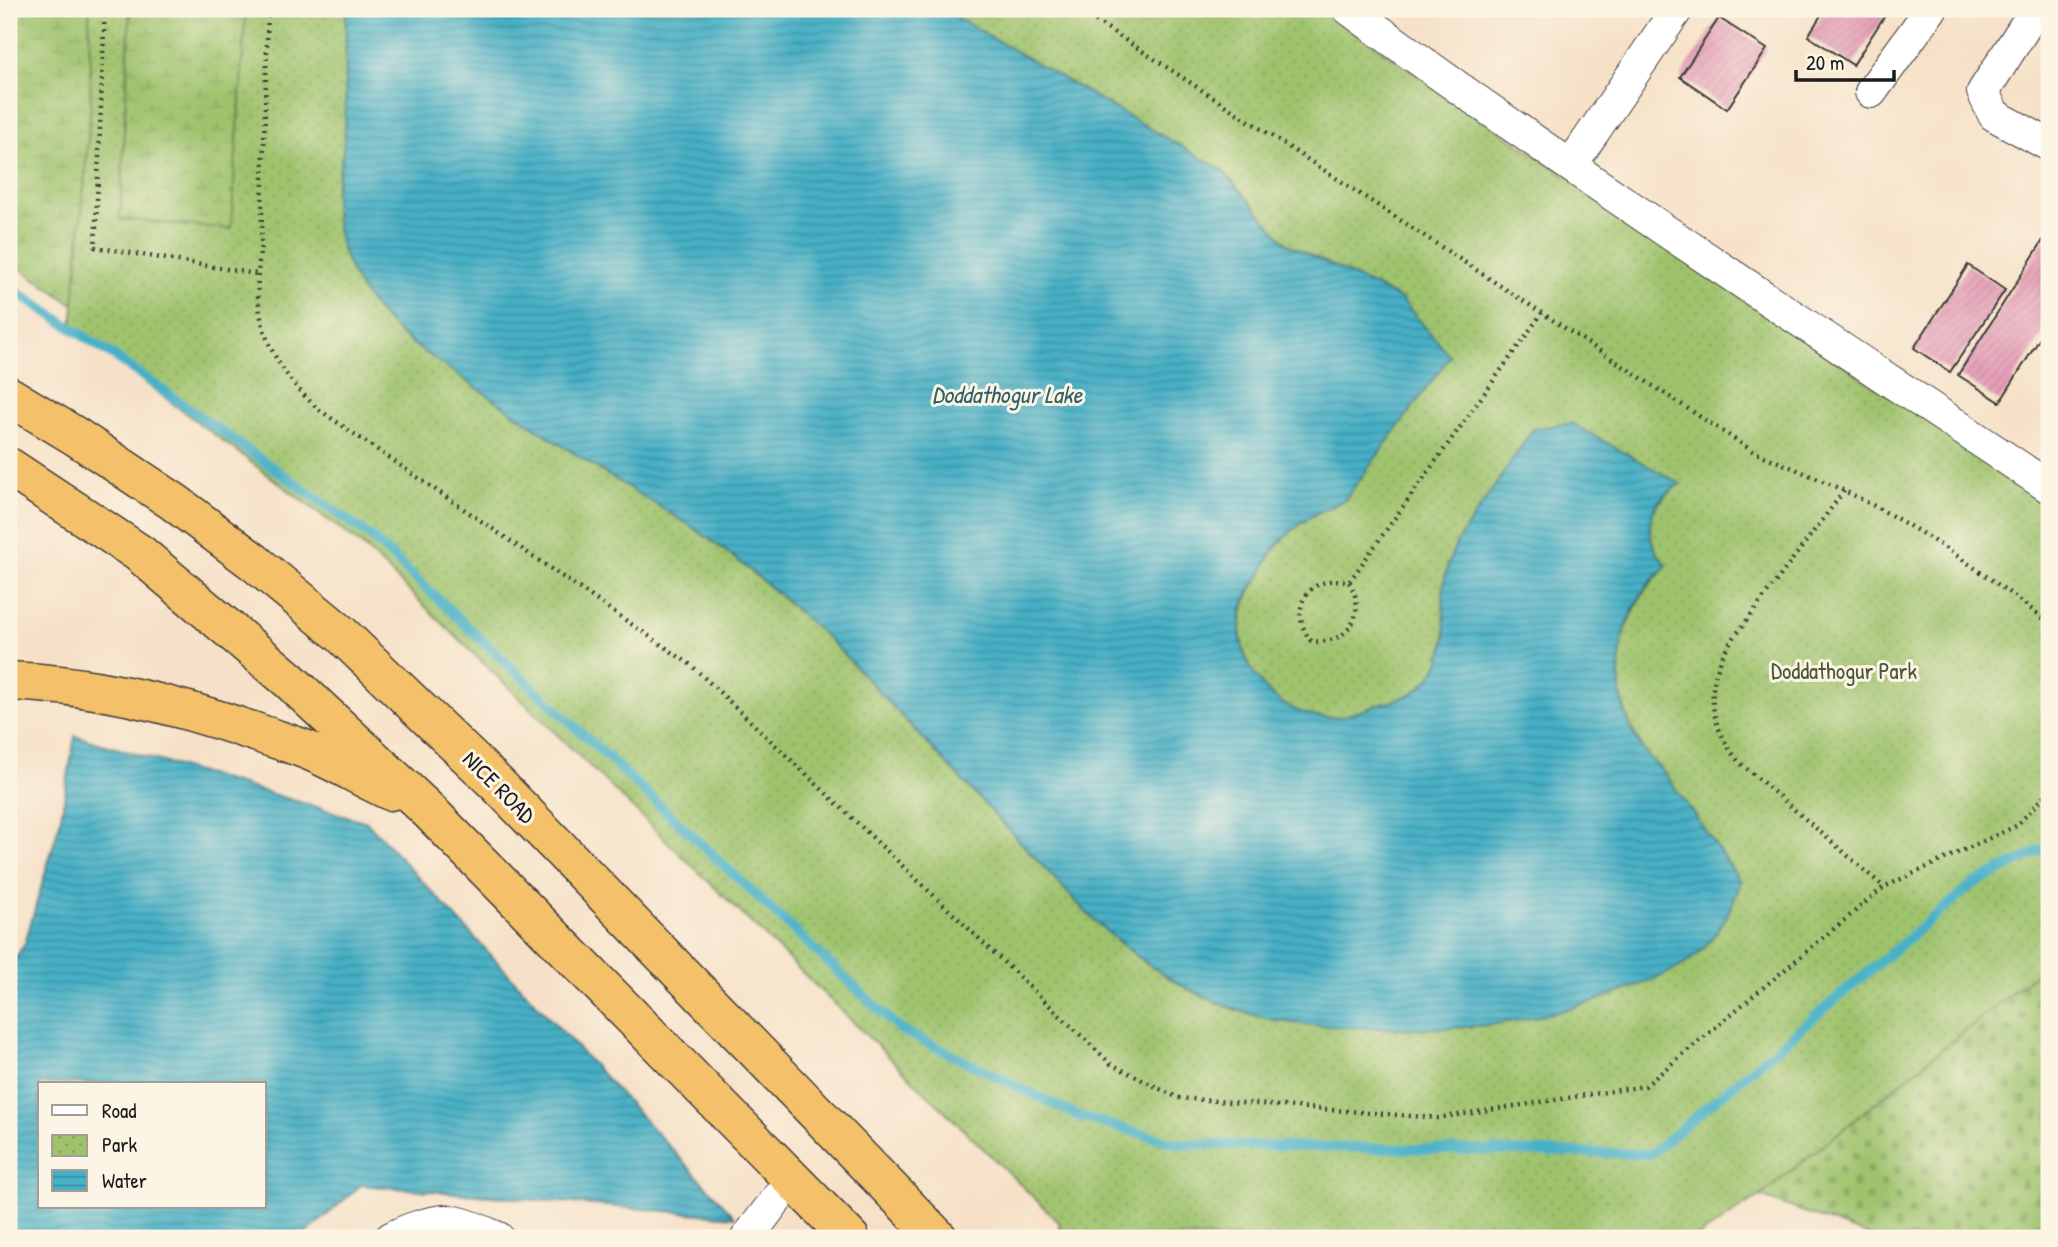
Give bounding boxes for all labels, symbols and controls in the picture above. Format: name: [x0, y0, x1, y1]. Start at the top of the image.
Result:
scale bar: [1796, 38, 1894, 82]
text: 20 m: [1806, 48, 1844, 77]
water label: Doddathogur Lake: [932, 378, 1083, 411]
park label: Doddathogur Park: [1771, 655, 1917, 686]
street label: NICE ROAD: [456, 743, 543, 830]
legend: [38, 1082, 266, 1208]
text: Road: [102, 1096, 136, 1125]
text: Park: [102, 1130, 137, 1159]
text: Water: [102, 1166, 147, 1195]

